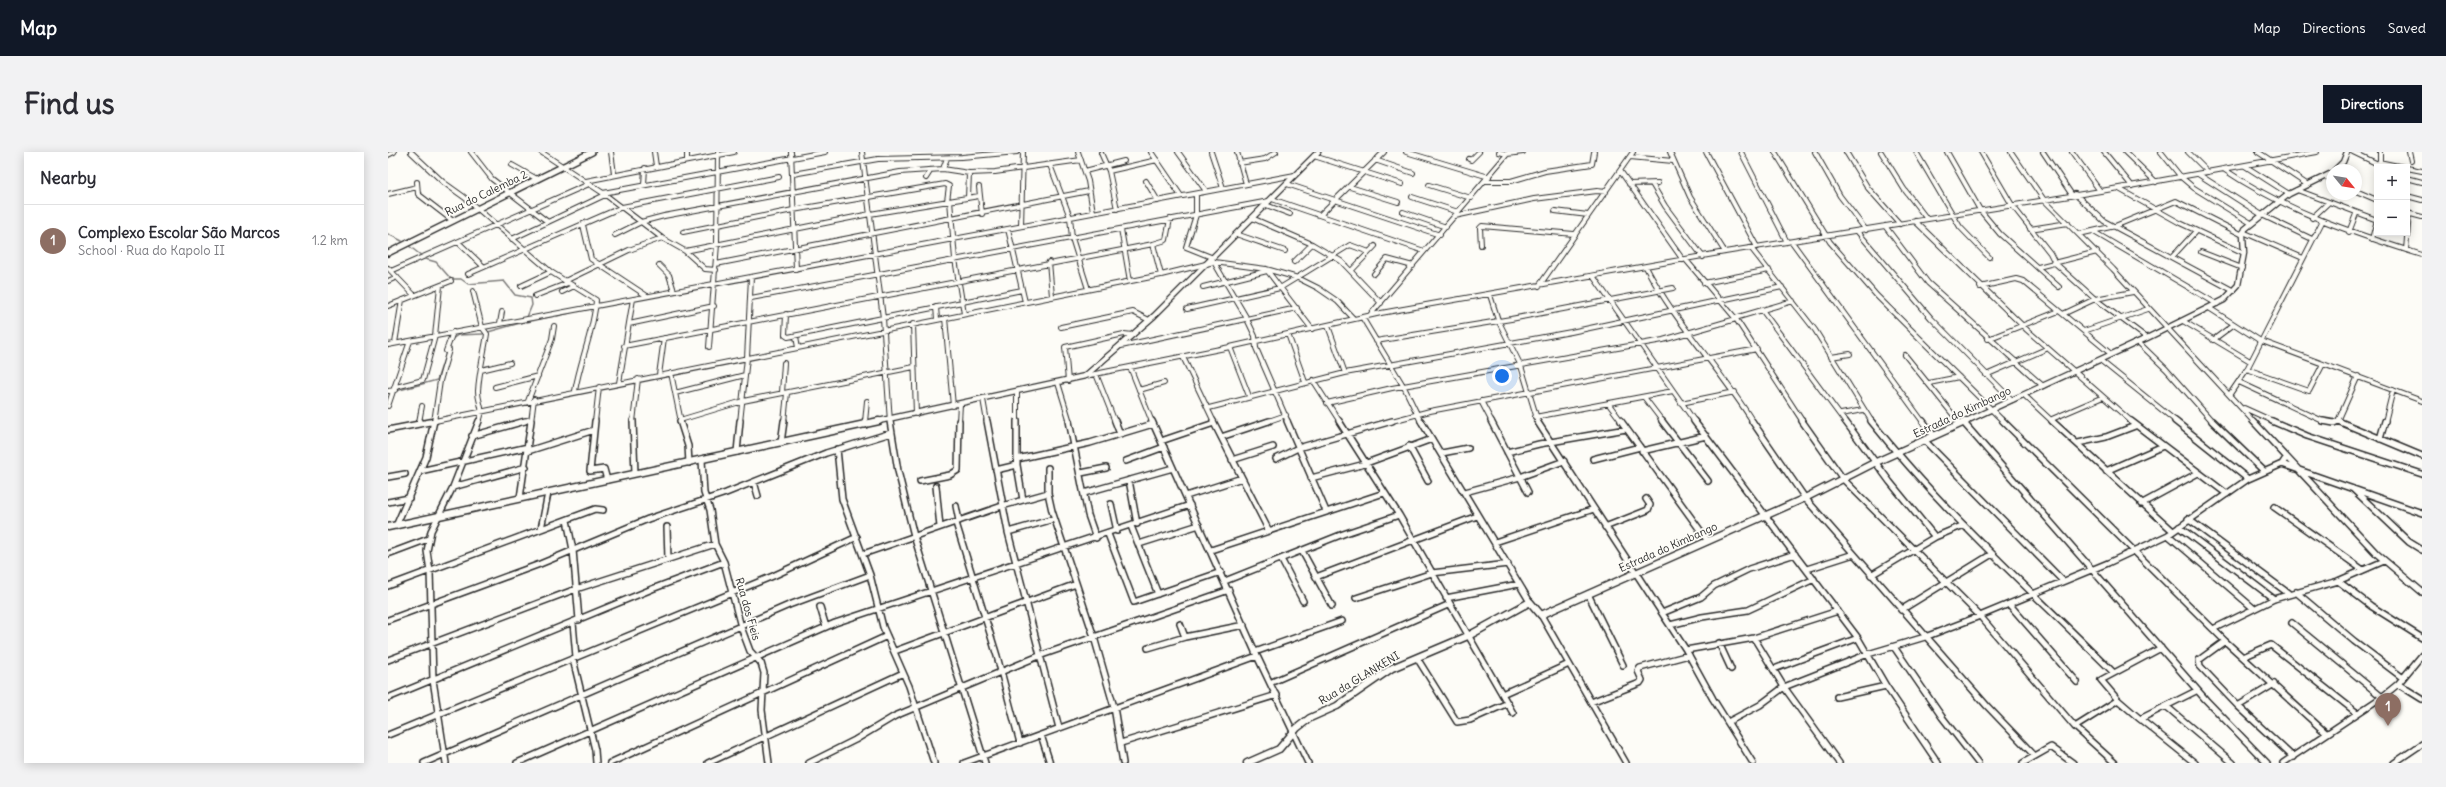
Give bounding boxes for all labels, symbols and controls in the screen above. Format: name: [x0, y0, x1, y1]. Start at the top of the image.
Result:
text: Map: [20, 16, 57, 40]
text: Map: [2253, 19, 2280, 37]
text: Directions: [2302, 19, 2366, 37]
text: Saved: [2388, 19, 2426, 37]
button: Directions: [2323, 85, 2422, 123]
text: Find us: [24, 86, 115, 122]
north arrow: [2326, 164, 2362, 200]
map controls: [2374, 164, 2410, 236]
button: +: [2374, 164, 2410, 200]
text: Nearby: [40, 167, 96, 189]
street label: Rua do Calemba 2: [443, 167, 529, 219]
button: −: [2374, 200, 2410, 236]
text: Complexo Escolar São Marcos: [78, 223, 280, 242]
text: 1: [50, 232, 56, 249]
text: 1.2 km: [312, 232, 348, 249]
text: School · Rua do Kapolo II: [78, 242, 225, 259]
your location: [1492, 366, 1512, 386]
street label: Estrada do Kimbango: [1911, 383, 2013, 441]
street label: Estrada do Kimbango: [1617, 519, 1719, 575]
street label: Rua dos Fieis: [732, 576, 764, 642]
street label: Rua da GLANKENI: [1316, 648, 1402, 708]
pin: 1: [2375, 693, 2401, 726]

